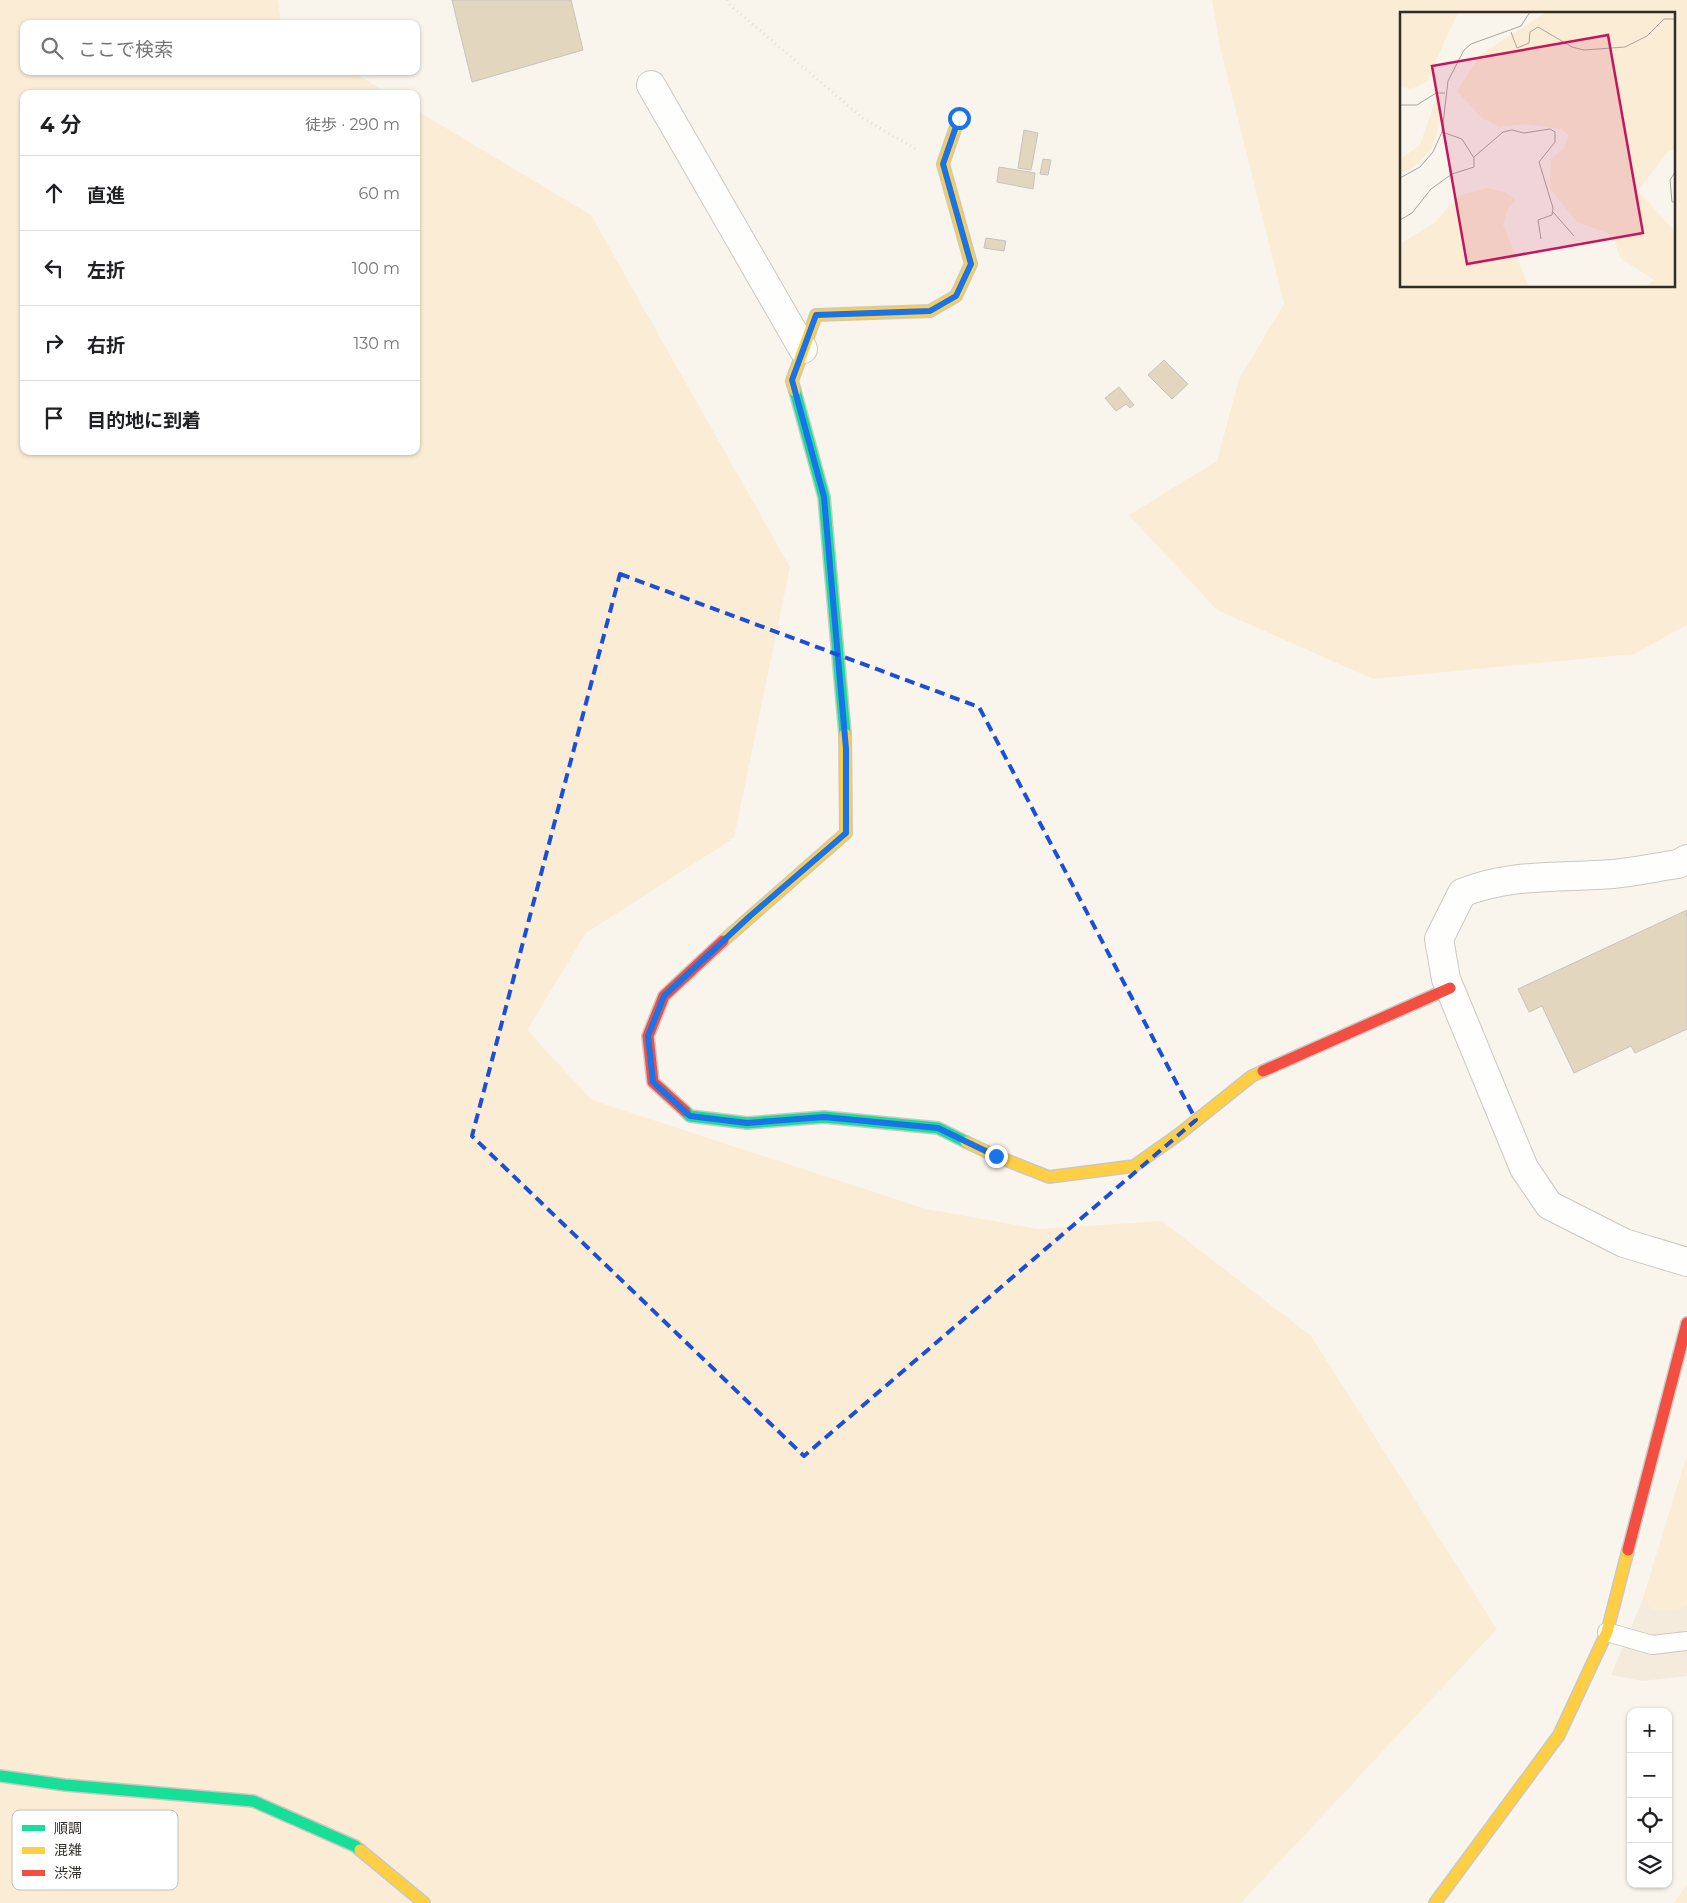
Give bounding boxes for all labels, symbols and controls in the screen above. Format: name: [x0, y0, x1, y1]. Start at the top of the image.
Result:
inset map: [1400, 12, 1674, 288]
search box: [20, 20, 420, 75]
icon: search: [38, 34, 66, 62]
text: ここで検索: [78, 38, 173, 61]
route start: [948, 107, 971, 130]
text: 4 分: [40, 112, 81, 137]
text: 徒歩 · 290 m: [305, 115, 400, 134]
icon: ahead: [40, 179, 68, 207]
text: 直進: [87, 184, 125, 207]
text: 60 m: [358, 184, 400, 203]
icon: left: [40, 254, 68, 282]
text: 左折: [87, 259, 125, 282]
text: 100 m: [352, 259, 400, 278]
icon: right: [40, 329, 68, 357]
text: 右折: [87, 334, 125, 357]
text: 130 m: [353, 334, 400, 353]
icon: arrive: [40, 404, 68, 432]
text: 目的地に到着: [87, 409, 201, 432]
route end: [985, 1145, 1008, 1168]
map controls: [1627, 1708, 1672, 1888]
button: +: [1627, 1708, 1672, 1753]
button: −: [1627, 1753, 1672, 1798]
button: locate: [1627, 1798, 1672, 1843]
legend: [12, 1810, 178, 1890]
text: 順調: [54, 1819, 82, 1837]
text: 混雑: [54, 1841, 82, 1859]
button: layers: [1627, 1843, 1672, 1888]
text: 渋滞: [54, 1864, 82, 1882]

